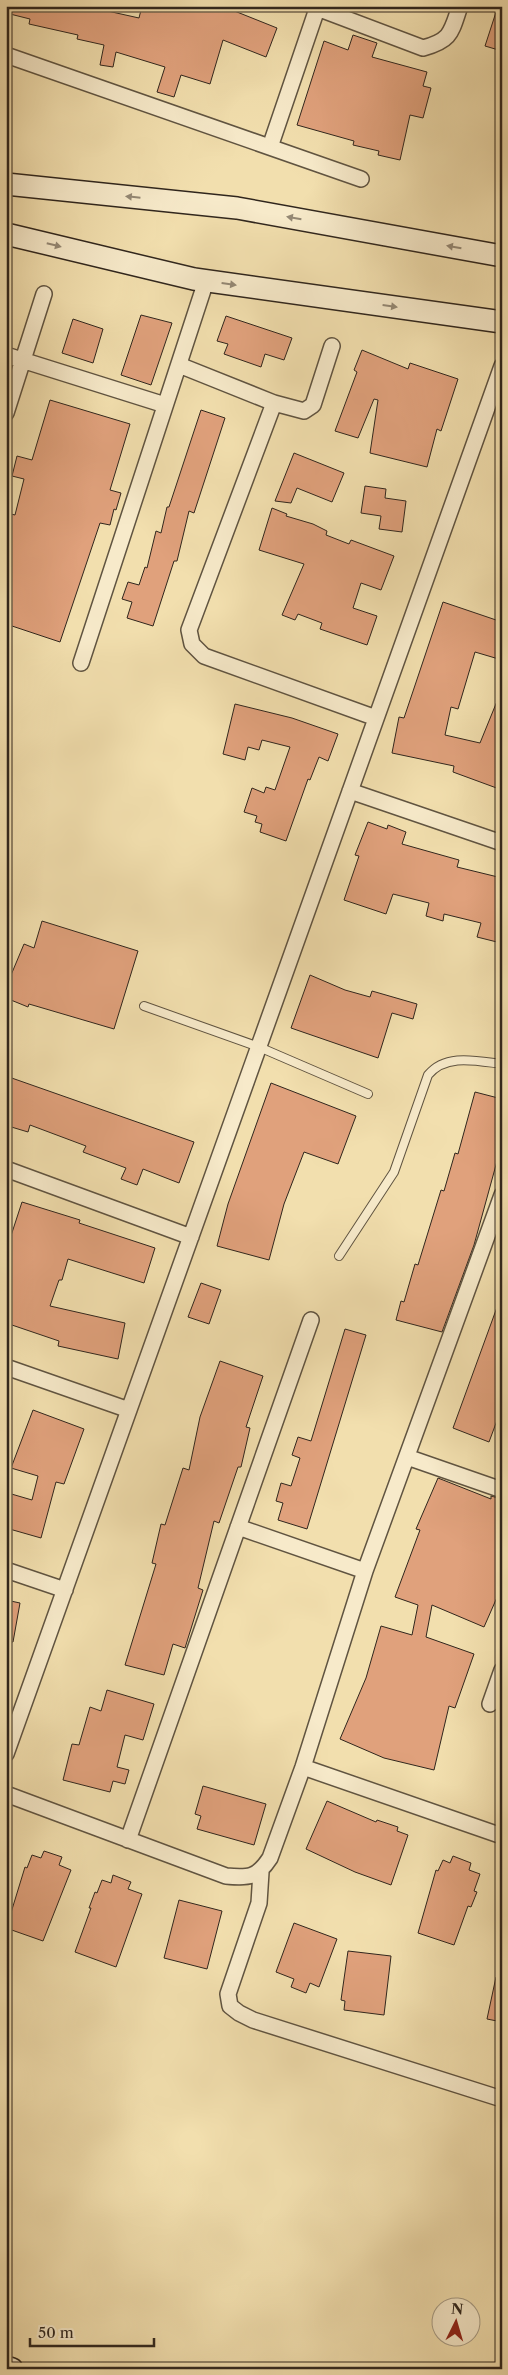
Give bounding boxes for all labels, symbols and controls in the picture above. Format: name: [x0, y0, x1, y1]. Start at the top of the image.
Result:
one-way arrow: [125, 193, 141, 201]
one-way arrow: [285, 214, 301, 222]
one-way arrow: [46, 241, 61, 249]
one-way arrow: [445, 243, 461, 251]
one-way arrow: [222, 280, 238, 288]
one-way arrow: [382, 303, 398, 311]
north arrow: [430, 2298, 480, 2348]
text: N: [450, 2300, 464, 2319]
scale bar: [30, 2315, 154, 2347]
text: 50 m: [38, 2323, 74, 2342]

